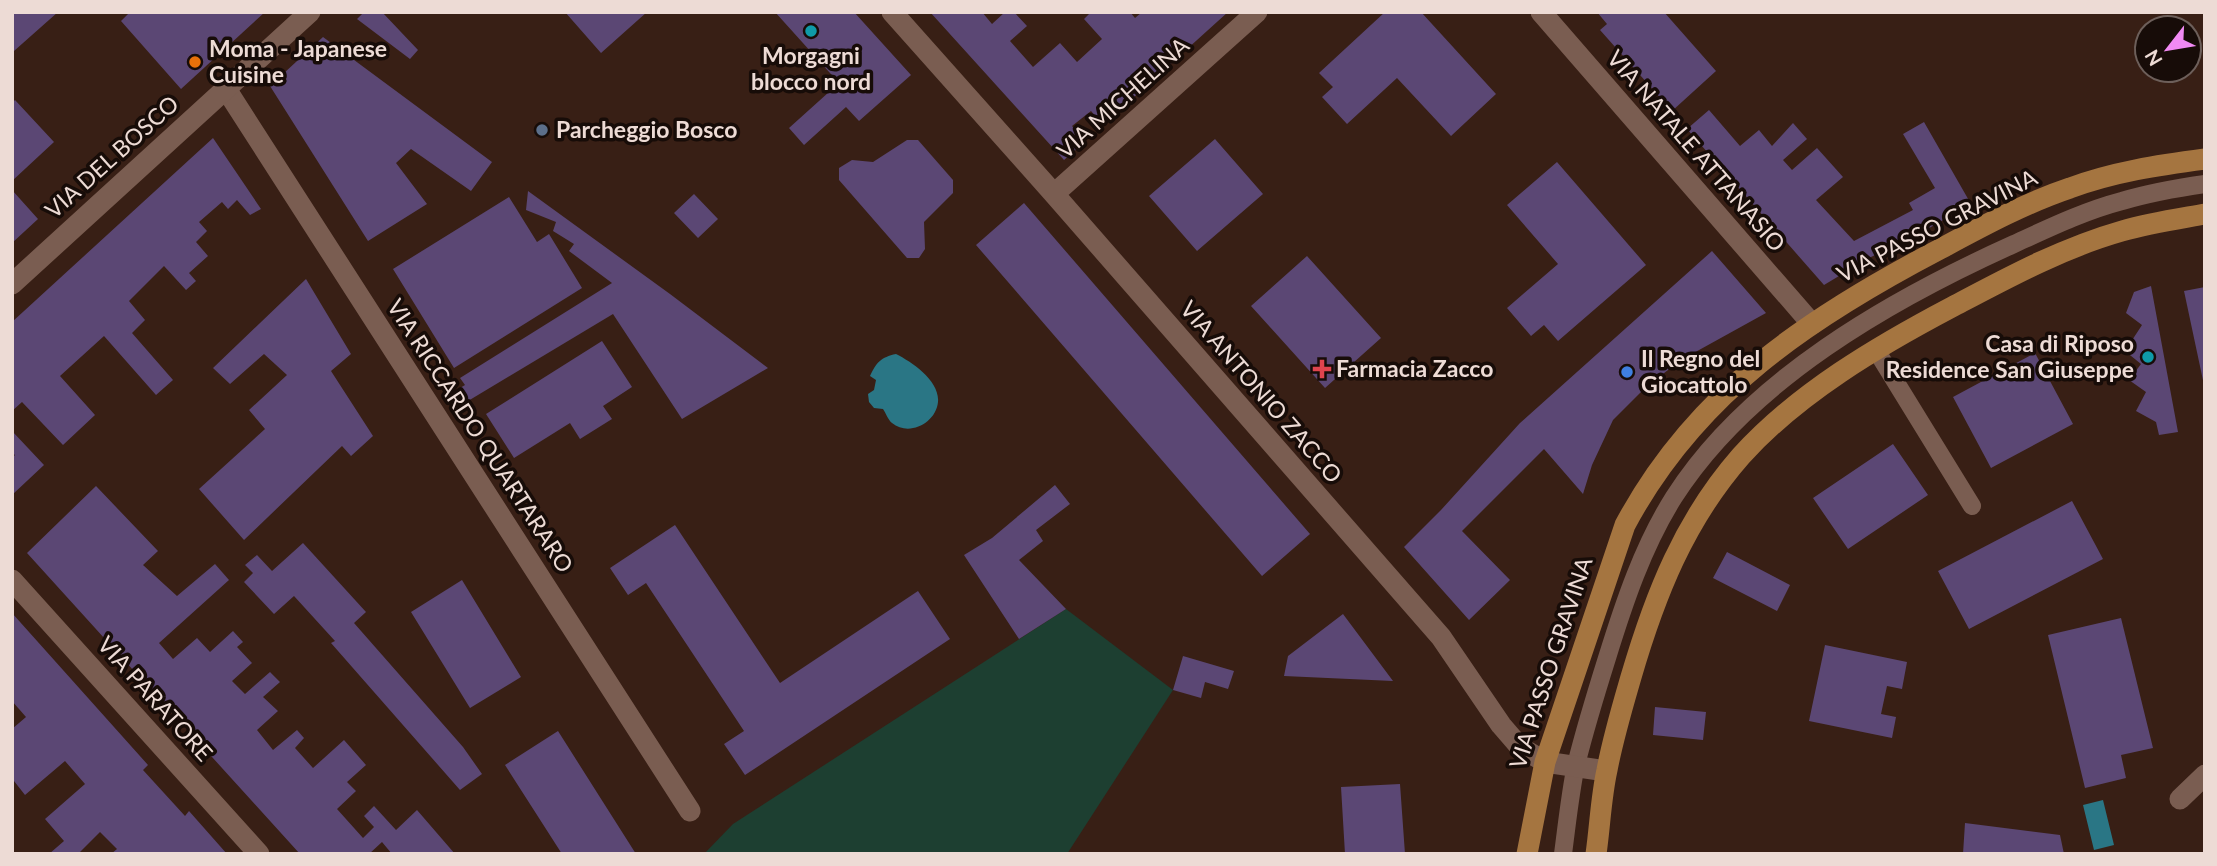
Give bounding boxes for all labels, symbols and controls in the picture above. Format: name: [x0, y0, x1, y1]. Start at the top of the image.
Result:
north arrow: [2133, 14, 2203, 84]
marker: Morgagni blocco nord: [803, 23, 819, 39]
street label: VIA MICHELINA: [1051, 30, 1194, 164]
place label: Moma - Japanese Cuisine: [209, 34, 387, 88]
place label: Morgagni blocco nord: [751, 41, 871, 95]
street label: VIA NATALE ATTANASIO: [1602, 44, 1792, 257]
text: N: [2139, 46, 2167, 70]
marker: Moma - Japanese Cuisine: [187, 54, 203, 70]
street label: VIA DEL BOSCO: [39, 89, 184, 223]
place label: Parcheggio Bosco: [556, 115, 737, 143]
marker: Parcheggio Bosco: [534, 122, 550, 138]
street label: VIA PASSO GRAVINA: [1832, 162, 2042, 288]
street label: VIA RICCARDO QUARTARARO: [382, 294, 580, 577]
street label: VIA ANTONIO ZACCO: [1175, 295, 1348, 488]
place label: Casa di Riposo Residence San Giuseppe: [1886, 329, 2134, 383]
place label: Il Regno del Giocattolo: [1641, 344, 1760, 398]
marker: Casa di Riposo Residence San Giuseppe: [2140, 349, 2156, 365]
place label: Farmacia Zacco: [1336, 354, 1493, 382]
marker: Farmacia Zacco: [1314, 361, 1330, 377]
marker: Il Regno del Giocattolo: [1619, 364, 1635, 380]
street label: VIA PASSO GRAVINA: [1503, 553, 1598, 772]
street label: VIA PARATORE: [92, 630, 219, 767]

